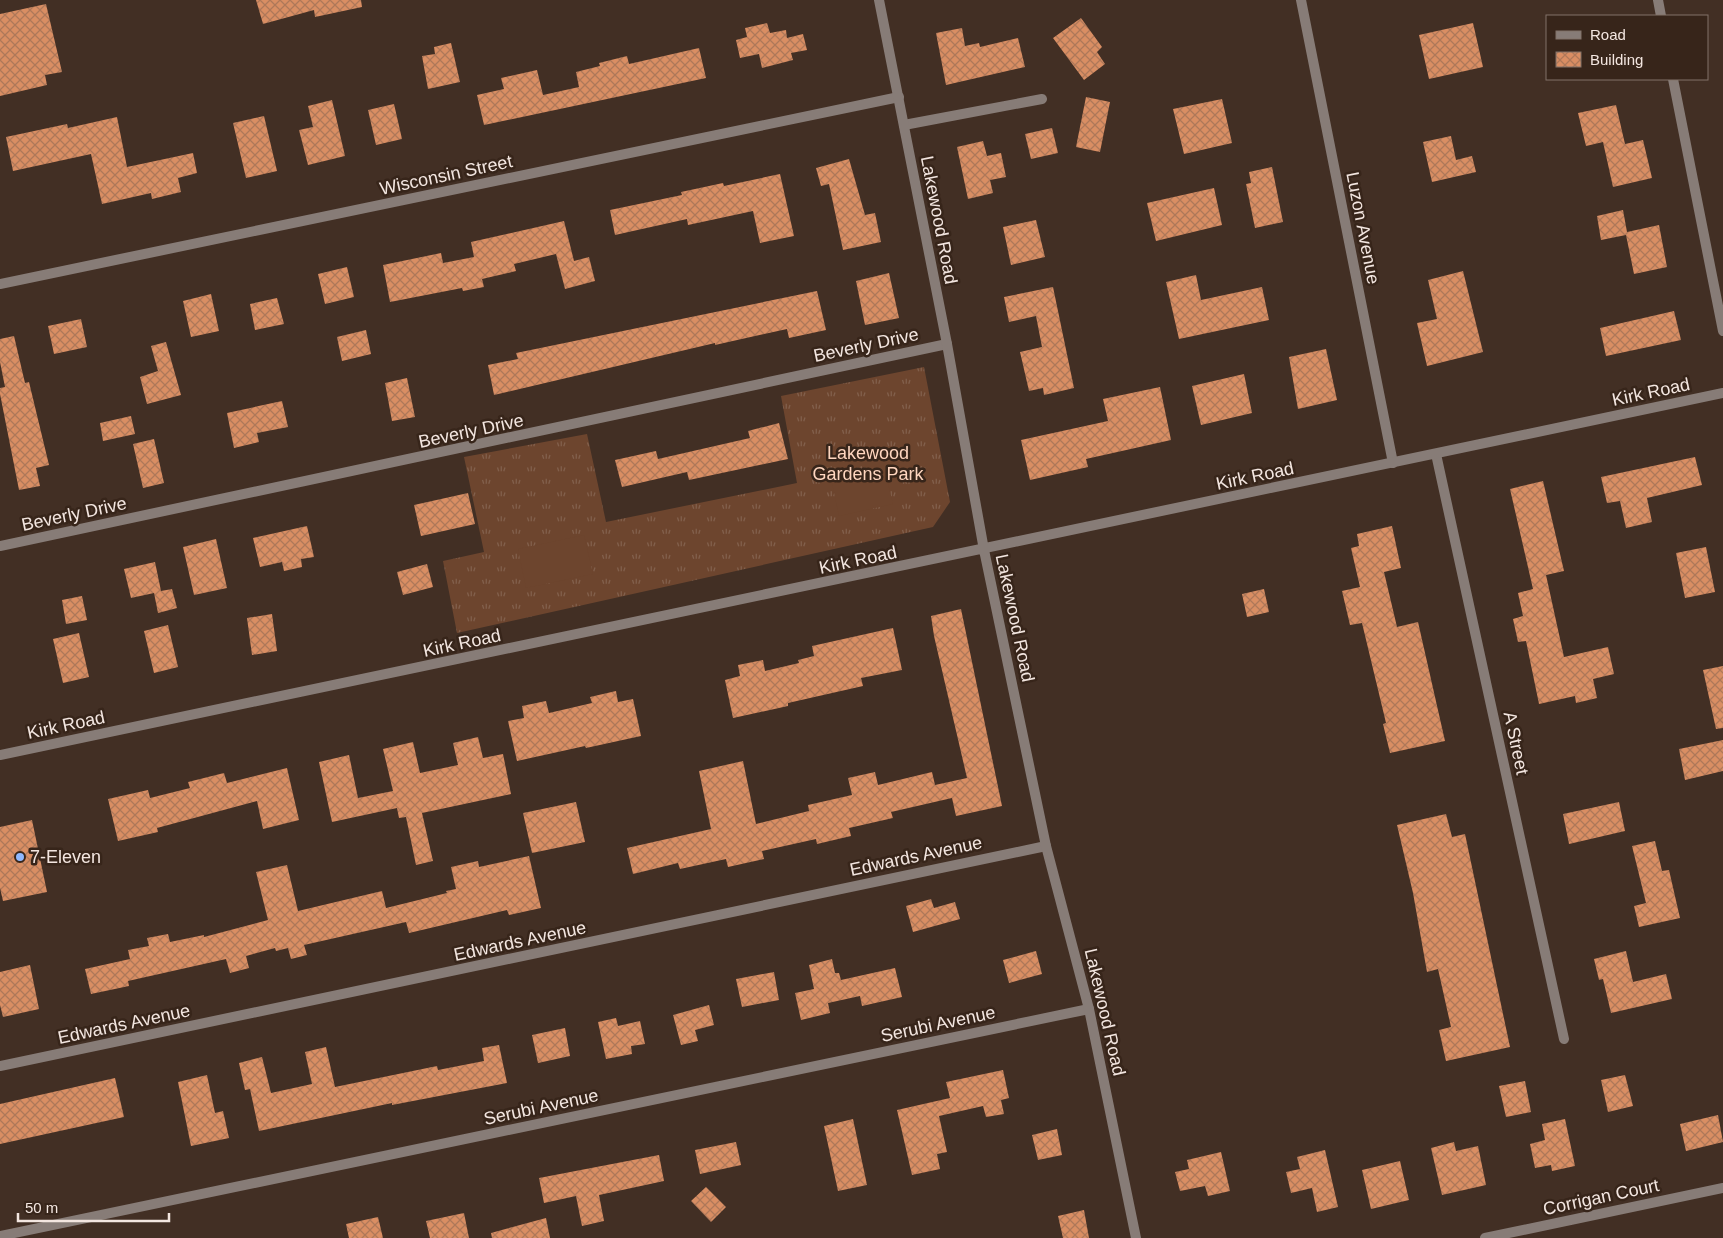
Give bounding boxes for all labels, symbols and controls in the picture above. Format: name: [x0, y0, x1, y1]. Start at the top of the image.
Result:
legend: [1546, 15, 1708, 80]
text: Road: [1590, 26, 1626, 43]
text: Building: [1590, 51, 1643, 68]
street label: Wisconsin Street: [378, 151, 514, 199]
street label: Lakewood Road: [917, 154, 961, 286]
street label: Luzon Avenue: [1342, 170, 1384, 286]
street label: Beverly Drive: [812, 324, 920, 366]
street label: Kirk Road: [1610, 374, 1692, 410]
street label: Beverly Drive: [417, 410, 525, 452]
park label: Lakewood Gardens Park: [812, 443, 925, 484]
street label: Kirk Road: [1214, 458, 1296, 494]
street label: Beverly Drive: [20, 493, 128, 535]
street label: Kirk Road: [817, 542, 899, 578]
street label: Lakewood Road: [992, 552, 1038, 684]
street label: Kirk Road: [421, 625, 503, 661]
street label: Kirk Road: [25, 707, 107, 743]
street label: A Street: [1500, 710, 1532, 776]
street label: Edwards Avenue: [848, 832, 984, 880]
place label: 7-Eleven: [30, 847, 101, 867]
marker: 7-Eleven: [14, 851, 26, 863]
street label: Edwards Avenue: [452, 917, 588, 965]
street label: Lakewood Road: [1081, 946, 1129, 1078]
street label: Edwards Avenue: [56, 1000, 192, 1048]
street label: Serubi Avenue: [879, 1002, 997, 1046]
street label: Serubi Avenue: [482, 1085, 600, 1129]
street label: Corrigan Court: [1541, 1175, 1661, 1219]
scale bar: [18, 1190, 169, 1222]
text: 50 m: [25, 1199, 58, 1216]

